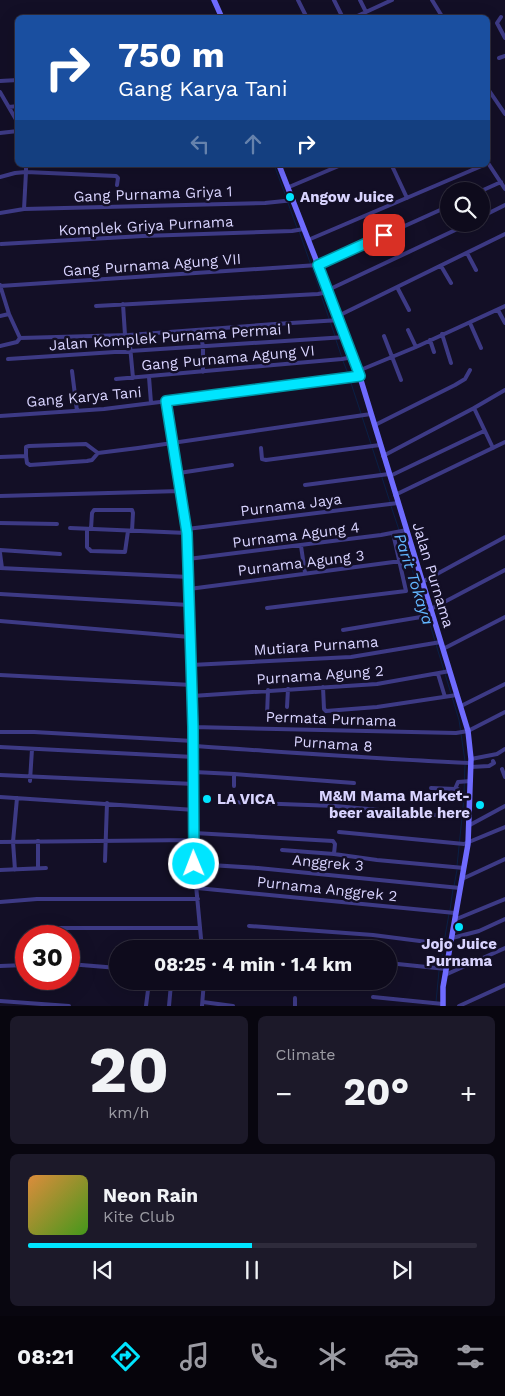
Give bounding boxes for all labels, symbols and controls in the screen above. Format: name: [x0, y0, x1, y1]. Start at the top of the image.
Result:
text: 750 m: [118, 34, 225, 76]
icon: right: [35, 35, 100, 100]
text: Gang Karya Tani: [118, 76, 288, 101]
icon: left: [186, 130, 214, 158]
icon: ahead: [239, 130, 267, 158]
icon: right: [292, 130, 320, 158]
street label: Gang Purnama Griya 1: [73, 182, 233, 206]
map controls: [440, 182, 490, 232]
button: search: [440, 182, 490, 232]
place label: Angow Juice: [300, 188, 394, 206]
marker: Angow Juice: [284, 191, 296, 203]
street label: Komplek Griya Purnama: [58, 212, 235, 240]
pin: [363, 214, 405, 256]
icon: arrive: [370, 221, 398, 249]
street label: Gang Purnama Agung VII: [62, 250, 242, 280]
street label: Jalan Komplek Purnama Permai I: [48, 320, 292, 354]
street label: Gang Purnama Agung VI: [140, 341, 316, 375]
street label: Gang Karya Tani: [26, 383, 142, 411]
street label: Purnama Jaya: [239, 490, 343, 520]
street label: Purnama Agung 4: [231, 518, 361, 552]
street label: Jalan Purnama: [408, 520, 458, 630]
water label: Parit Tokaya: [390, 531, 438, 627]
street label: Purnama Agung 3: [237, 546, 365, 580]
street label: Mutiara Purnama: [253, 633, 379, 659]
street label: Purnama Agung 2: [256, 662, 384, 688]
street label: Permata Purnama: [265, 708, 397, 730]
street label: Purnama 8: [293, 732, 373, 756]
place label: M&M Mama Market- beer available here: [319, 787, 470, 822]
place label: LA VICA: [217, 790, 276, 808]
marker: LA VICA: [201, 793, 213, 805]
marker: M&M Mama Market- beer available here: [474, 799, 486, 811]
position arrow: [167, 837, 219, 889]
street label: Anggrek 3: [291, 851, 365, 875]
street label: Purnama Anggrek 2: [256, 873, 398, 905]
marker: Jojo Juice Purnama: [453, 921, 465, 933]
speed limit sign: 30: [15, 925, 80, 990]
place label: Jojo Juice Purnama: [421, 935, 497, 970]
text: 08:25 · 4 min · 1.4 km: [154, 953, 352, 976]
text: 20: [88, 1032, 169, 1108]
text: Climate: [276, 1045, 336, 1064]
text: 20°: [343, 1070, 409, 1114]
text: −: [276, 1077, 292, 1110]
text: +: [460, 1077, 477, 1110]
text: km/h: [108, 1103, 149, 1122]
text: Neon Rain: [103, 1184, 198, 1207]
text: Kite Club: [103, 1207, 175, 1226]
icon: previous: [89, 1256, 117, 1284]
icon: pause: [238, 1256, 266, 1284]
icon: next: [388, 1256, 416, 1284]
icon: directions: [108, 1339, 143, 1374]
icon: music: [177, 1339, 212, 1374]
icon: phone: [246, 1339, 281, 1374]
icon: climate: [315, 1339, 350, 1374]
icon: car: [384, 1339, 419, 1374]
icon: filters: [453, 1339, 488, 1374]
text: 08:21: [17, 1344, 74, 1369]

